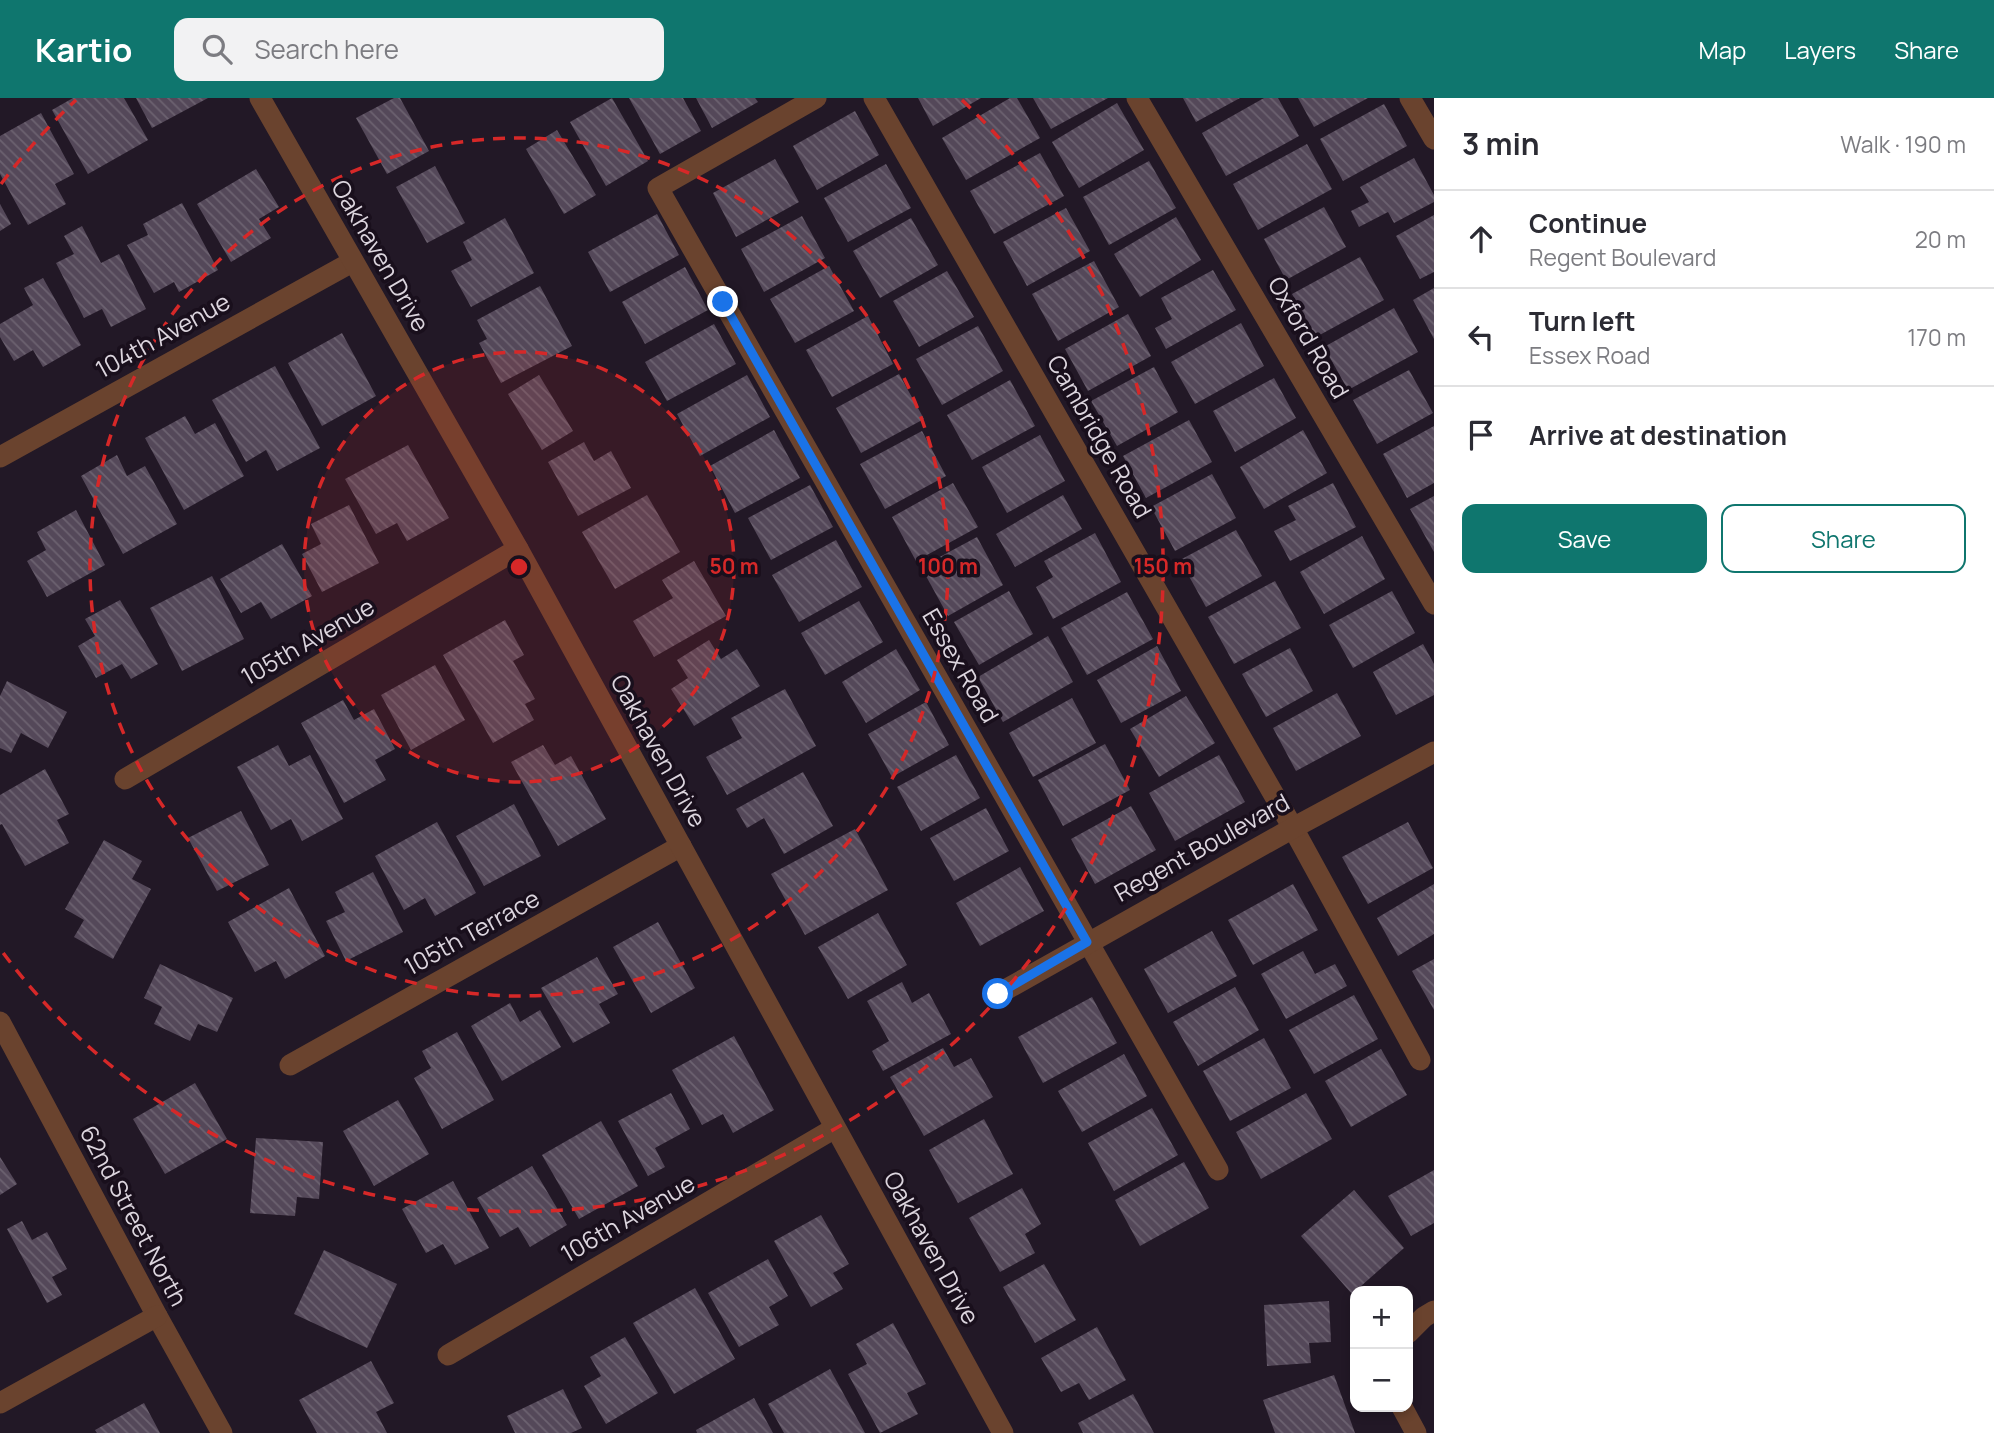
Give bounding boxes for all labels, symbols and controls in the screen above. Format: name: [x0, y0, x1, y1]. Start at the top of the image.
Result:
search box: [174, 18, 664, 81]
text: Kartio: [35, 27, 132, 72]
icon: search: [198, 30, 236, 68]
text: Search here: [254, 31, 399, 67]
text: Map: [1699, 33, 1746, 66]
text: Layers: [1784, 33, 1856, 66]
text: Share: [1894, 33, 1959, 66]
text: 3 min: [1462, 123, 1540, 164]
text: Walk · 190 m: [1840, 128, 1966, 160]
street label: Oakhaven Drive: [324, 173, 438, 337]
text: Continue: [1529, 205, 1647, 241]
icon: ahead: [1462, 220, 1500, 258]
text: 20 m: [1915, 223, 1966, 255]
text: Regent Boulevard: [1529, 241, 1716, 273]
street label: Oxford Road: [1261, 270, 1358, 404]
street label: 104th Avenue: [89, 284, 235, 385]
route end: [707, 286, 738, 317]
text: Turn left: [1529, 303, 1636, 339]
icon: left: [1462, 318, 1500, 356]
text: 170 m: [1907, 321, 1966, 353]
text: Essex Road: [1529, 339, 1650, 371]
street label: Cambridge Road: [1040, 349, 1160, 524]
icon: arrive: [1462, 416, 1500, 454]
text: Arrive at destination: [1529, 417, 1787, 453]
button: Save: [1462, 504, 1707, 573]
button: Share: [1721, 504, 1966, 573]
text: 50 m: [709, 552, 759, 580]
text: 100 m: [918, 552, 978, 580]
text: 150 m: [1134, 552, 1192, 580]
centre of rings: [507, 555, 531, 579]
street label: 105th Avenue: [235, 589, 380, 692]
street label: Essex Road: [915, 602, 1007, 728]
street label: Oakhaven Drive: [604, 668, 715, 833]
street label: Regent Boulevard: [1108, 785, 1295, 909]
street label: 105th Terrace: [398, 881, 545, 982]
route start: [982, 978, 1013, 1009]
street label: 62nd Street North: [73, 1119, 196, 1311]
street label: Oakhaven Drive: [877, 1165, 988, 1330]
street label: 106th Avenue: [554, 1166, 700, 1269]
map controls: [1350, 1286, 1413, 1412]
button: +: [1350, 1286, 1413, 1349]
button: −: [1350, 1349, 1413, 1412]

